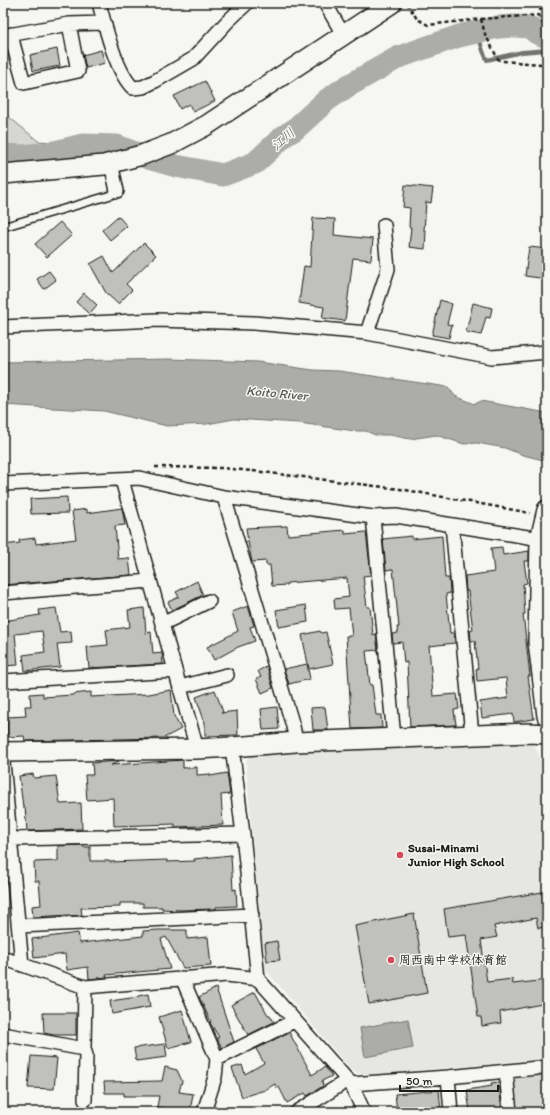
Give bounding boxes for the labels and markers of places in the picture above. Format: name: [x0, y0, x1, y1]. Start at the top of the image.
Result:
place label: Susai-Minami Junior High School: [407, 841, 505, 870]
marker: Susai-Minami Junior High School: [395, 850, 405, 860]
place label: 周西南中学校体育館: [399, 953, 507, 967]
marker: 周西南中学校体育館: [386, 955, 396, 965]

